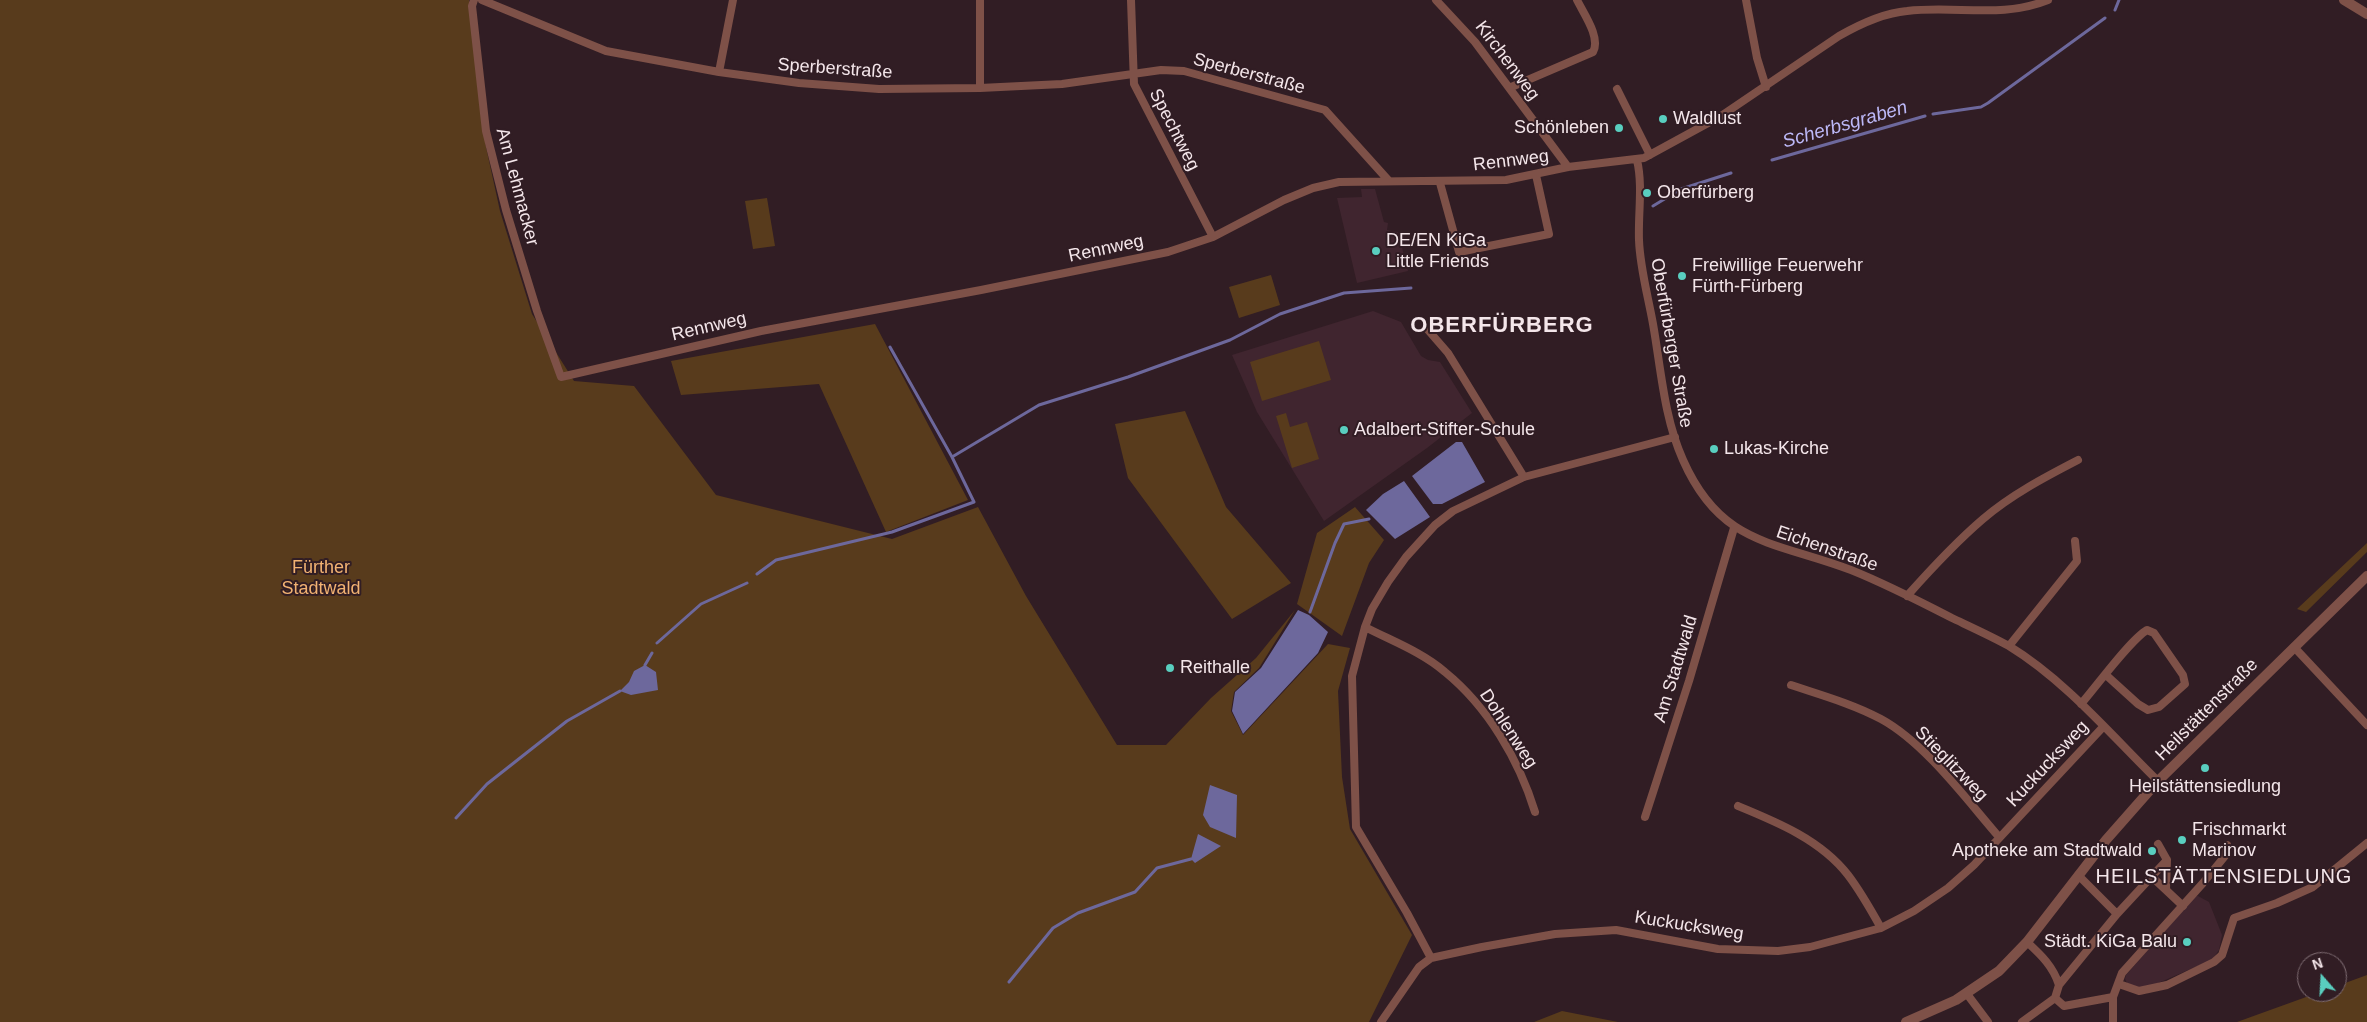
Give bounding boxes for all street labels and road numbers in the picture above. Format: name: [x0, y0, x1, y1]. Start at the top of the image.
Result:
street label: Kirchenweg: [1470, 17, 1544, 105]
street label: Sperberstraße: [1191, 49, 1307, 99]
street label: Sperberstraße: [777, 54, 893, 84]
street label: Spechtweg: [1144, 85, 1204, 175]
street label: Am Lehmacker: [491, 126, 543, 248]
street label: Rennweg: [1472, 146, 1550, 176]
street label: Rennweg: [1067, 231, 1145, 267]
street label: Oberfürberger Straße: [1645, 256, 1697, 430]
street label: Rennweg: [670, 308, 748, 346]
street label: Eichenstraße: [1773, 522, 1881, 576]
street label: Am Stadtwald: [1649, 613, 1703, 725]
street label: Heilstättenstraße: [2151, 654, 2263, 766]
street label: Dohlenweg: [1474, 685, 1542, 773]
street label: Kuckucksweg: [2003, 716, 2093, 812]
street label: Stieglitzweg: [1910, 722, 1992, 806]
street label: Kuckucksweg: [1633, 907, 1745, 945]

